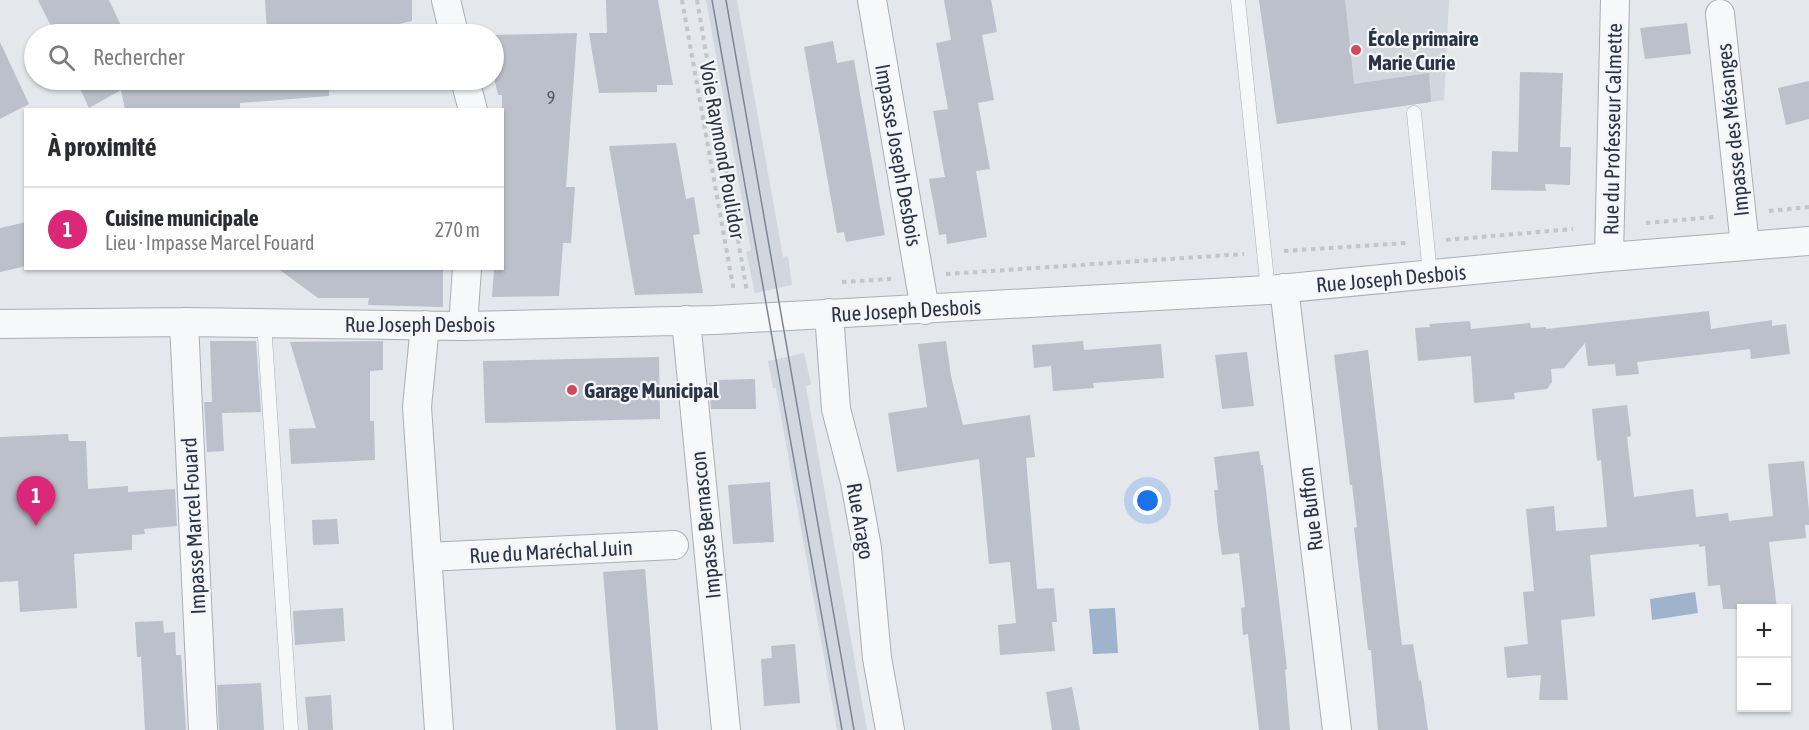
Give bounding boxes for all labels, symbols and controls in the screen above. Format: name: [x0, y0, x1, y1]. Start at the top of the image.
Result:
street label: Rue du Professeur Calmette: [1598, 23, 1626, 235]
search box: [24, 24, 504, 90]
place label: École primaire Marie Curie: [1368, 26, 1479, 74]
icon: search: [45, 41, 78, 74]
street label: Impasse des Mésanges: [1711, 42, 1753, 218]
marker: École primaire Marie Curie: [1349, 43, 1363, 57]
text: Rechercher: [93, 44, 184, 70]
street label: Voie Raymond Poulidor: [696, 59, 751, 242]
street label: Impasse Joseph Desbois: [871, 62, 927, 248]
house number: 9: [547, 87, 555, 108]
text: À proximité: [48, 132, 156, 162]
text: Cuisine municipale: [105, 205, 259, 231]
text: 1: [63, 218, 72, 241]
text: 270 m: [435, 218, 480, 241]
text: Lieu · Impasse Marcel Fouard: [105, 231, 315, 254]
street label: Rue Joseph Desbois: [1315, 259, 1467, 297]
street label: Rue Joseph Desbois: [830, 294, 982, 326]
street label: Rue Joseph Desbois: [345, 312, 495, 336]
place label: Garage Municipal: [584, 378, 719, 402]
marker: Garage Municipal: [565, 383, 579, 397]
street label: Impasse Marcel Fouard: [176, 437, 210, 615]
street label: Impasse Bernascon: [685, 450, 725, 600]
street label: Rue Buffon: [1293, 466, 1327, 552]
pin: 1: [16, 476, 56, 526]
street label: Rue Arago: [842, 481, 880, 561]
your location: [1133, 486, 1162, 515]
street label: Rue du Maréchal Juin: [469, 535, 633, 567]
map controls: [1737, 604, 1791, 712]
button: +: [1737, 604, 1791, 658]
button: −: [1737, 658, 1791, 712]

